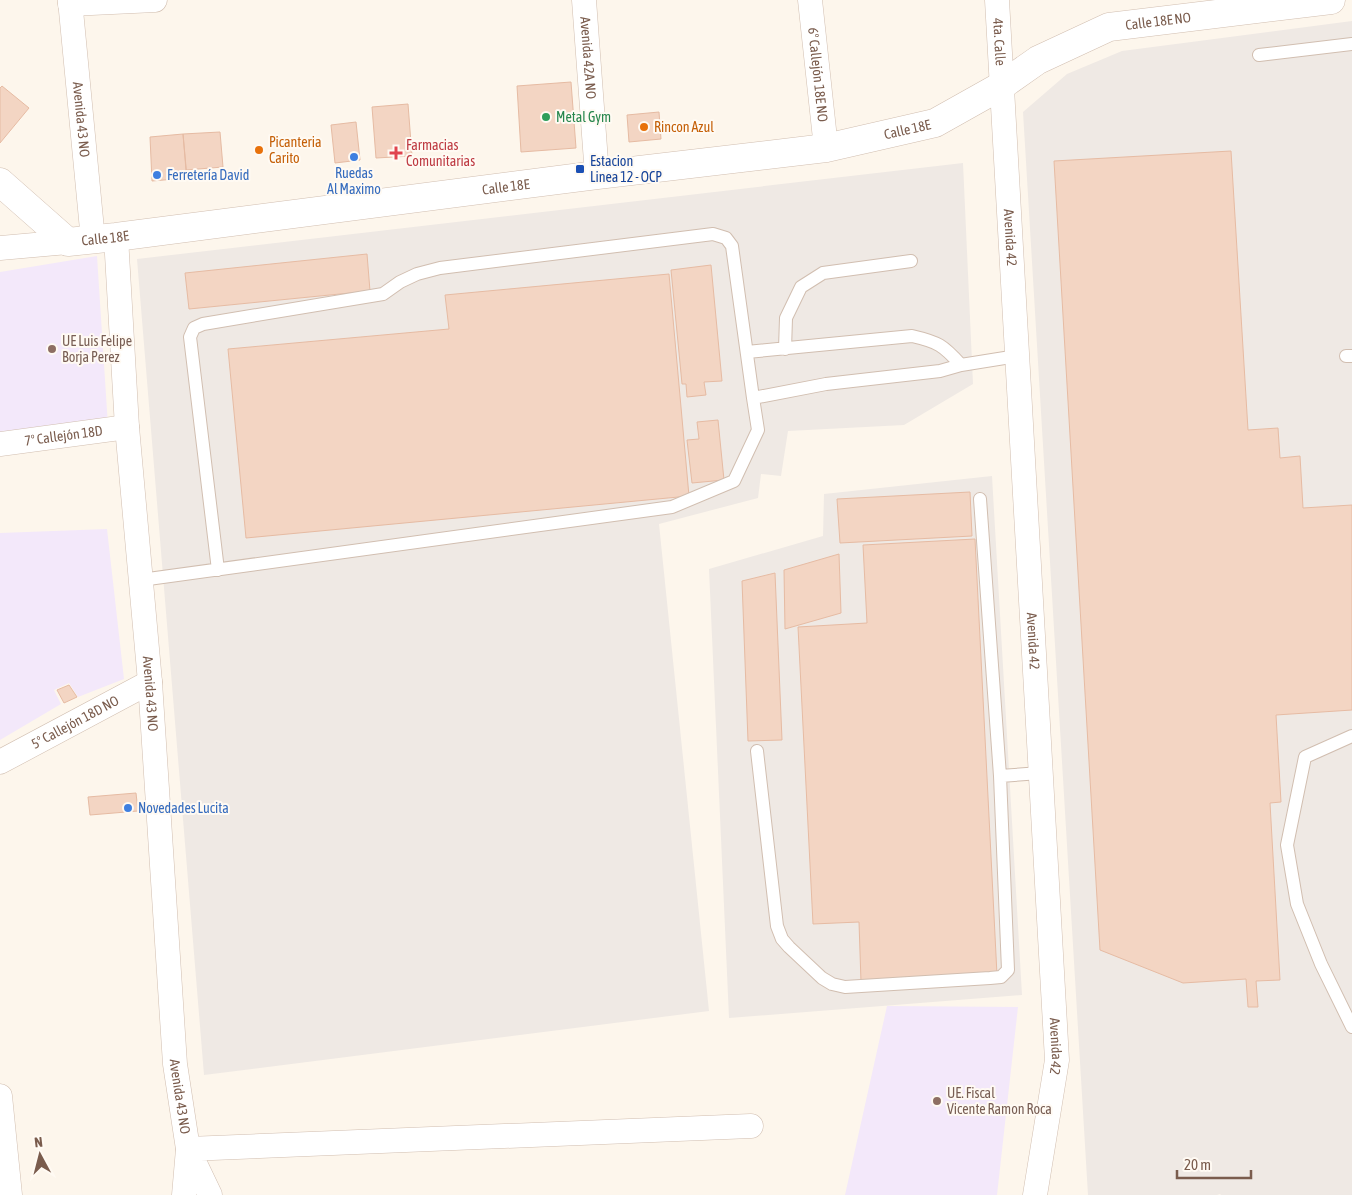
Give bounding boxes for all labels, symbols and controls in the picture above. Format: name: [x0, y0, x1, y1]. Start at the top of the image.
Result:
street label: Calle 18E NO: [1124, 9, 1192, 33]
street label: Avenida 42A NO: [577, 16, 599, 100]
street label: 4ta. Calle: [990, 17, 1009, 66]
street label: 6° Callejón 18E NO: [805, 27, 831, 123]
street label: Avenida 43 NO: [70, 81, 93, 158]
place label: Metal Gym: [556, 109, 611, 125]
marker: Metal Gym: [540, 111, 552, 123]
street label: Calle 18E: [882, 116, 932, 142]
place label: Rincon Azul: [654, 119, 714, 135]
marker: Rincon Azul: [638, 121, 650, 133]
place label: Picanteria Carito: [269, 134, 321, 166]
place label: Farmacias Comunitarias: [406, 137, 475, 169]
marker: Picanteria Carito: [253, 144, 265, 156]
marker: Farmacias Comunitarias: [390, 147, 402, 159]
marker: Ruedas Al Maximo: [348, 151, 360, 163]
place label: Estacion Linea 12 - OCP: [590, 153, 662, 185]
marker: Estacion Linea 12 - OCP: [574, 163, 586, 175]
place label: Ruedas Al Maximo: [327, 165, 381, 197]
place label: Ferretería David: [167, 167, 249, 183]
marker: Ferretería David: [151, 169, 163, 181]
street label: Calle 18E: [481, 176, 530, 198]
street label: Avenida 42: [1001, 209, 1020, 267]
street label: Calle 18E: [81, 227, 130, 249]
place label: UE Luis Felipe Borja Perez: [62, 333, 132, 365]
marker: UE Luis Felipe Borja Perez: [46, 343, 58, 355]
street label: 7° Callejón 18D: [23, 422, 104, 449]
street label: Avenida 42: [1024, 612, 1043, 670]
street label: Avenida 43 NO: [140, 655, 161, 732]
street label: 5° Callejón 18D NO: [29, 692, 121, 752]
place label: Novedades Lucita: [138, 800, 229, 816]
marker: Novedades Lucita: [122, 802, 134, 814]
street label: Avenida 42: [1047, 1017, 1065, 1076]
street label: Avenida 43 NO: [167, 1059, 194, 1135]
place label: UE. Fiscal Vicente Ramon Roca: [947, 1085, 1052, 1117]
marker: UE. Fiscal Vicente Ramon Roca: [931, 1095, 943, 1107]
north arrow: [15, 1130, 65, 1180]
text: N: [33, 1134, 43, 1151]
scale bar: [1177, 1148, 1251, 1180]
text: 20 m: [1184, 1156, 1211, 1173]

